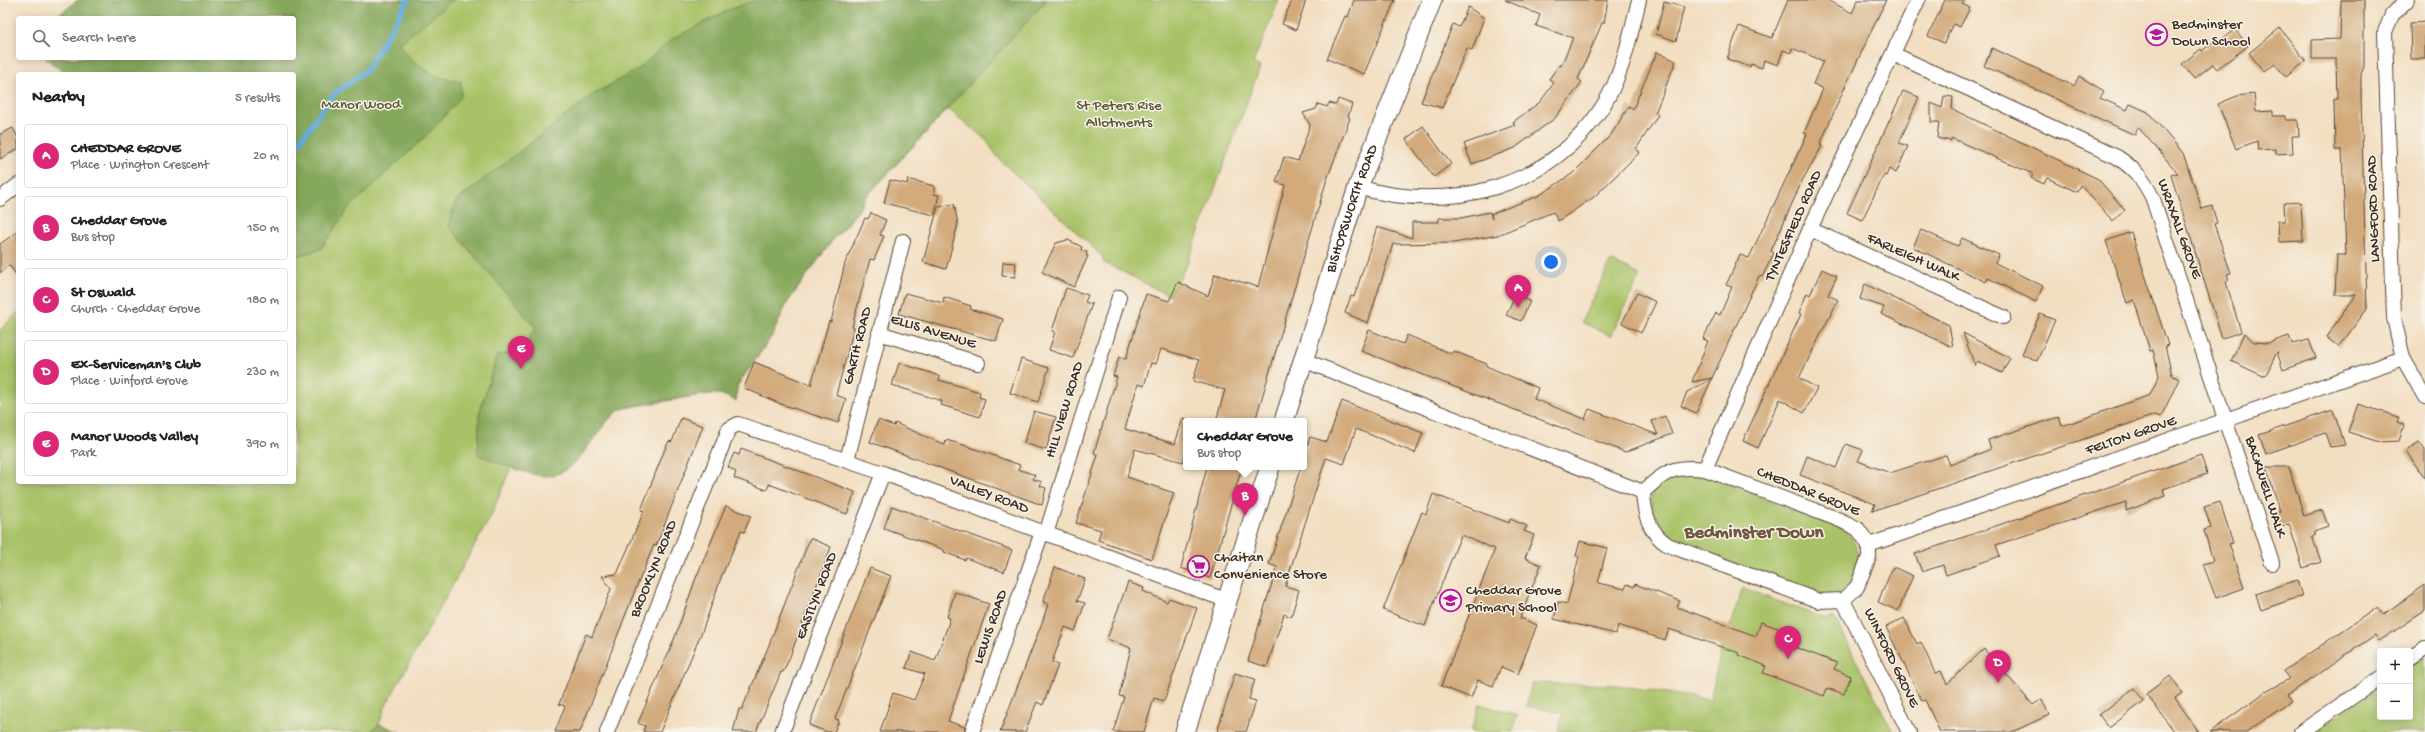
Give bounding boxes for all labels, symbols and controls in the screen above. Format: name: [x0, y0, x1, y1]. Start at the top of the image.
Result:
search box: [16, 16, 296, 60]
place label: Bedminster Down School: [2171, 16, 2251, 51]
school or university icon: Bedminster Down School: [2144, 21, 2170, 47]
icon: search: [30, 27, 52, 49]
text: Search here: [62, 29, 136, 47]
text: Nearby: [32, 88, 85, 108]
text: 5 results: [235, 91, 280, 106]
park label: Manor Wood: [321, 96, 402, 114]
park label: St Peters Rise Allotments: [1076, 97, 1162, 132]
text: CHEDDAR GROVE: [71, 140, 181, 158]
street label: BISHOPSWORTH ROAD: [1322, 142, 1383, 276]
text: A: [42, 149, 50, 164]
text: 20 m: [253, 149, 279, 164]
street label: LANGFORD ROAD: [2363, 155, 2385, 263]
text: Place · Wrington Crescent: [71, 158, 209, 173]
street label: TYNTESFIELD ROAD: [1761, 168, 1827, 285]
street label: WRAXALL GROVE: [2153, 177, 2206, 282]
text: Cheddar Grove: [71, 212, 167, 230]
text: B: [43, 221, 49, 236]
text: 150 m: [247, 221, 279, 236]
street label: FARLEIGH WALK: [1863, 229, 1964, 287]
text: Bus stop: [71, 230, 115, 245]
your location: [1541, 252, 1561, 272]
pin: A: [1505, 275, 1531, 308]
text: St Oswald: [71, 284, 134, 302]
text: C: [42, 293, 50, 308]
text: 180 m: [247, 293, 279, 308]
text: Church · Cheddar Grove: [71, 302, 200, 317]
street label: GARTH ROAD: [840, 305, 876, 387]
street label: ELLIS AVENUE: [888, 310, 979, 354]
pin: E: [508, 336, 534, 369]
text: Ex-Serviceman's Club: [71, 356, 201, 374]
street label: HILL VIEW ROAD: [1042, 359, 1088, 460]
text: D: [42, 365, 50, 380]
text: 230 m: [246, 365, 279, 380]
text: Place · Winford Grove: [71, 374, 188, 389]
street label: FELTON GROVE: [2082, 412, 2179, 460]
popup: [1183, 418, 1307, 470]
text: Manor Woods Valley: [71, 428, 198, 446]
text: Cheddar Grove: [1197, 428, 1293, 446]
street label: BACKWELL WALK: [2240, 433, 2290, 541]
text: E: [42, 437, 50, 452]
text: 390 m: [246, 437, 279, 452]
text: Park: [71, 446, 96, 461]
text: Bus stop: [1197, 446, 1241, 461]
street label: CHEDDAR GROVE: [1754, 463, 1863, 521]
street label: VALLEY ROAD: [946, 471, 1031, 518]
pin: B: [1232, 483, 1258, 516]
street label: BROOKLYN ROAD: [626, 518, 682, 621]
district label: Bedminster Down: [1683, 522, 1825, 545]
place label: Chaitan Convenience Store: [1214, 549, 1327, 584]
street label: EASTLYN ROAD: [792, 550, 842, 642]
supermarket icon: Chaitan Convenience Store: [1185, 554, 1211, 580]
place label: Cheddar Grove Primary School: [1465, 582, 1562, 617]
street label: LEWIS ROAD: [970, 587, 1012, 666]
school or university icon: Cheddar Grove Primary School: [1437, 587, 1463, 613]
street label: WINFORD GROVE: [1859, 605, 1923, 711]
pin: C: [1775, 626, 1801, 659]
map controls: [2377, 648, 2413, 720]
button: +: [2377, 648, 2413, 684]
pin: D: [1985, 650, 2011, 683]
button: −: [2377, 684, 2413, 720]

